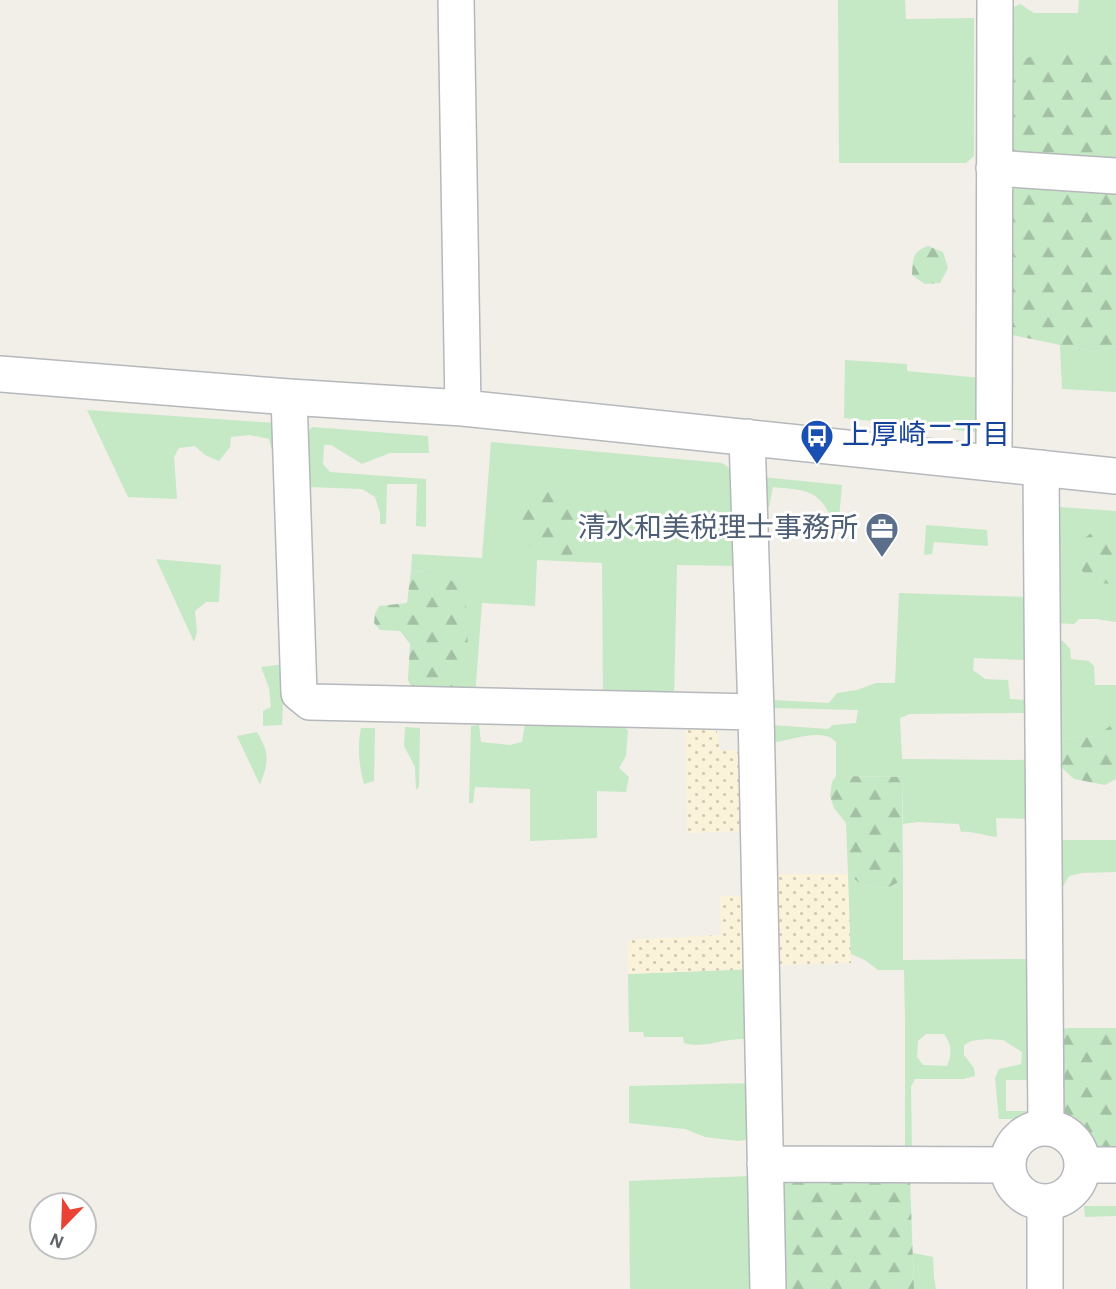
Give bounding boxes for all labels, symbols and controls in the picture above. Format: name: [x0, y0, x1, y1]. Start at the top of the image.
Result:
bus stop icon: 上厚崎二丁目: [798, 417, 836, 466]
place label: 上厚崎二丁目: [842, 420, 1010, 450]
office icon: 清水和美税理士事務所: [863, 510, 901, 559]
place label: 清水和美税理士事務所: [578, 513, 858, 543]
north arrow: [28, 1191, 98, 1261]
text: N: [47, 1229, 67, 1252]

